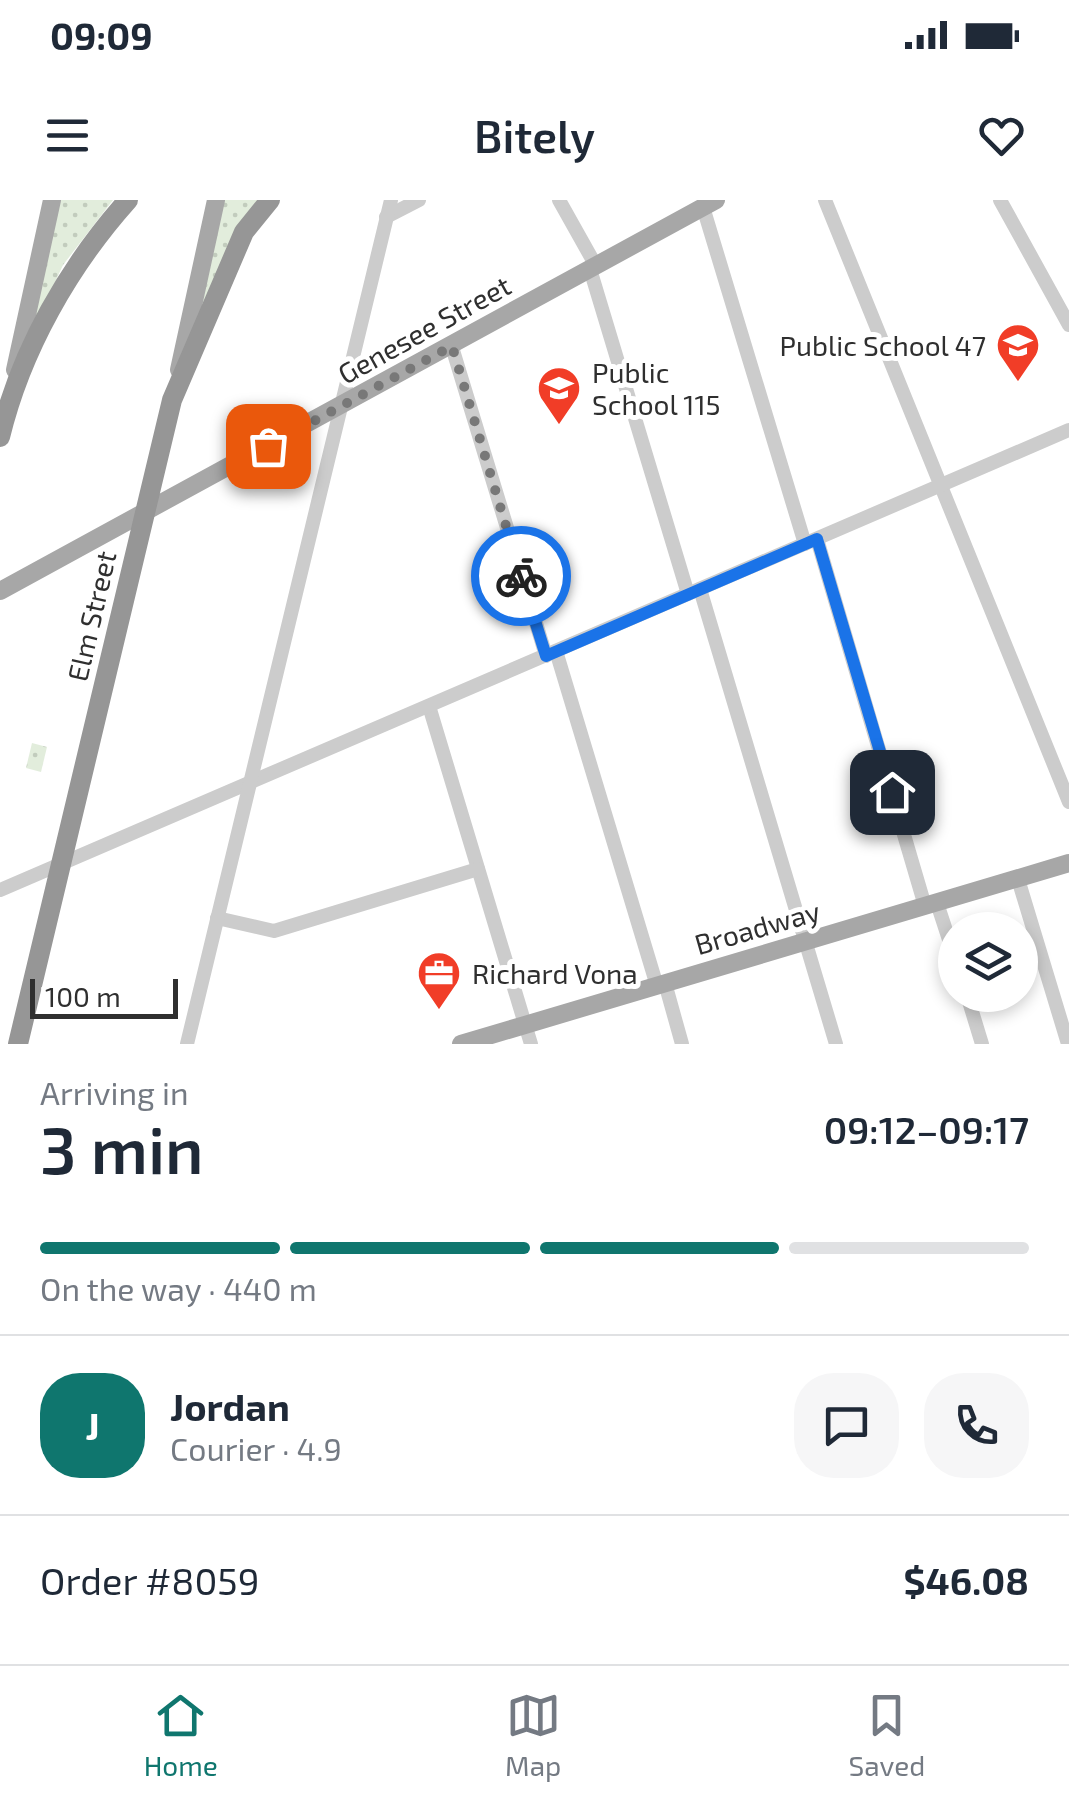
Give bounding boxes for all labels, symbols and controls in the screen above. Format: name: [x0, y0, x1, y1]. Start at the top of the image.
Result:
text: 09:09: [50, 12, 153, 58]
icon: menu: [40, 108, 95, 163]
text: Bitely: [474, 108, 595, 162]
icon: heart: [974, 108, 1029, 163]
street label: Genesee Street: [332, 268, 516, 390]
school or university icon: Public School 47: [995, 322, 1041, 383]
place label: Public School 47: [779, 328, 986, 362]
place label: Public School 115: [592, 355, 721, 421]
school or university icon: Public School 115: [536, 365, 582, 426]
pin: [226, 404, 311, 489]
icon: bag: [241, 419, 296, 474]
courier: [471, 526, 571, 626]
street label: Elm Street: [60, 548, 122, 684]
icon: bike: [494, 549, 549, 604]
pin: [850, 750, 935, 835]
icon: home: [865, 765, 920, 820]
street label: Broadway: [690, 893, 824, 961]
map controls: [938, 912, 1038, 1012]
button: layers: [938, 912, 1038, 1012]
office icon: Richard Vona: [416, 950, 462, 1011]
place label: Richard Vona: [472, 956, 638, 990]
scale bar: [30, 974, 178, 1018]
text: 100 m: [45, 979, 121, 1013]
text: Arriving in: [40, 1073, 189, 1111]
text: 09:12–09:17: [824, 1106, 1029, 1152]
text: 3 min: [40, 1109, 204, 1187]
text: On the way · 440 m: [40, 1269, 317, 1307]
button: chat: [794, 1373, 899, 1478]
button: phone: [924, 1373, 1029, 1478]
text: Jordan: [170, 1383, 290, 1429]
text: J: [85, 1402, 100, 1448]
text: Courier · 4.9: [170, 1429, 342, 1467]
text: Order #8059: [40, 1557, 259, 1603]
text: $46.08: [903, 1557, 1029, 1603]
tab: Home: [144, 1688, 218, 1782]
tab: Map: [505, 1688, 561, 1782]
tab: Saved: [849, 1688, 925, 1782]

